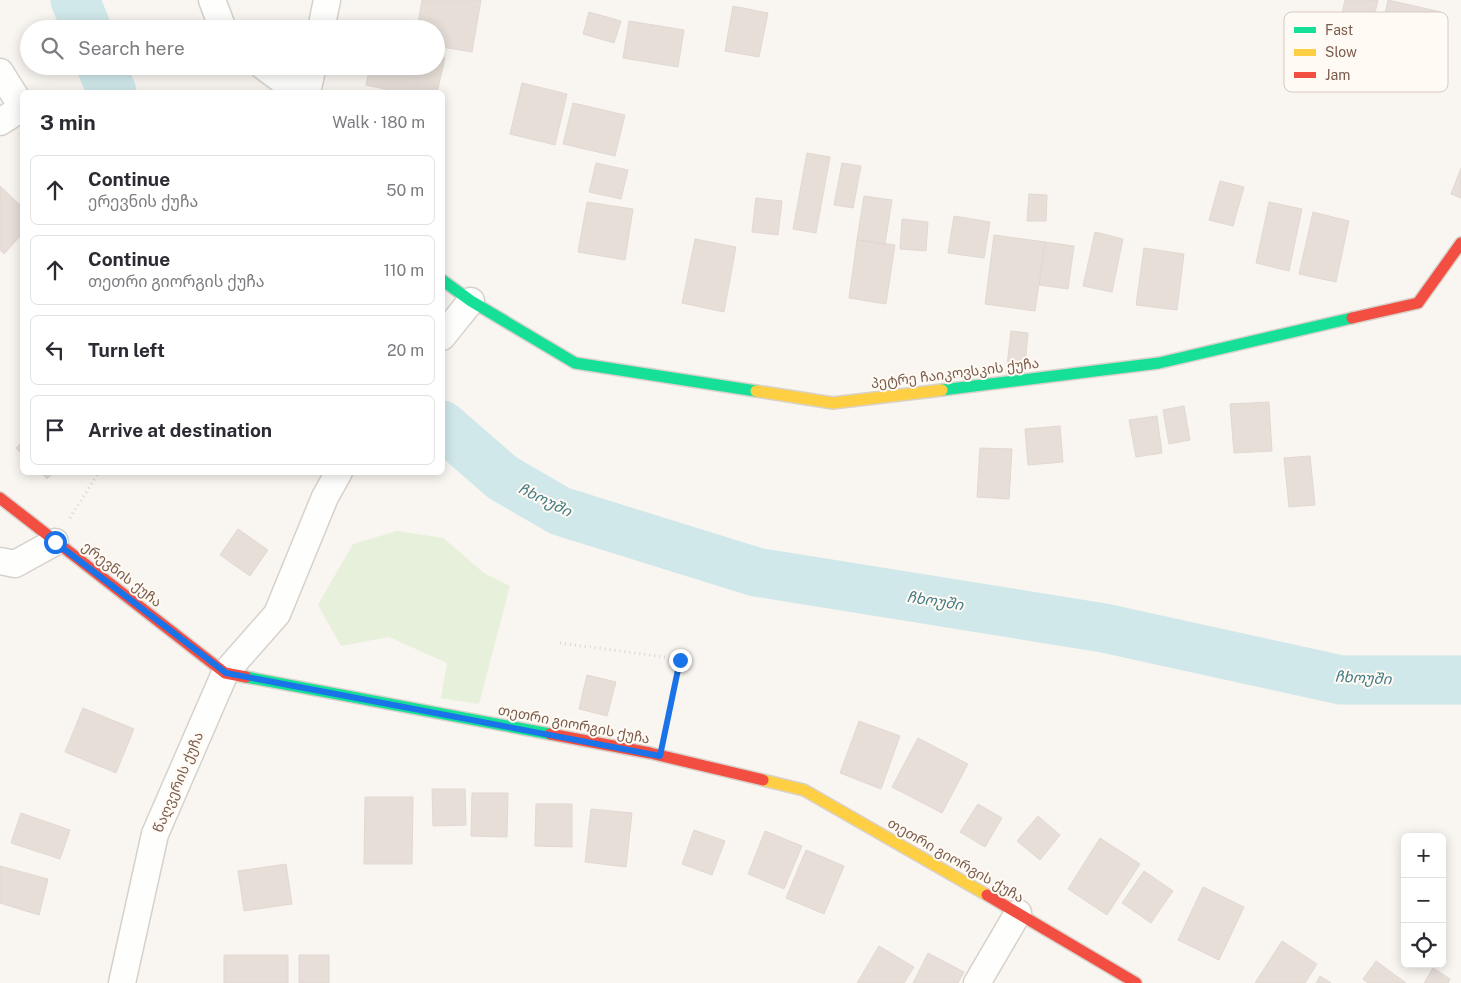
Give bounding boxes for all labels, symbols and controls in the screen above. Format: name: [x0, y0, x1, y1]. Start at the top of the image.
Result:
legend: [1284, 12, 1448, 92]
search box: [20, 20, 445, 75]
text: Fast: [1325, 22, 1353, 38]
icon: search: [38, 34, 66, 62]
text: Search here: [78, 37, 185, 59]
text: Slow: [1325, 44, 1357, 60]
text: Jam: [1325, 67, 1350, 83]
text: 3 min: [40, 110, 96, 135]
text: Walk · 180 m: [332, 113, 425, 132]
text: Continue: [88, 168, 170, 190]
icon: ahead: [41, 176, 69, 204]
text: 50 m: [386, 181, 424, 200]
text: ერევნის ქუჩა: [88, 192, 198, 211]
text: Continue: [88, 248, 170, 270]
icon: ahead: [41, 256, 69, 284]
text: 110 m: [383, 261, 424, 280]
text: თეთრი გიორგის ქუჩა: [88, 272, 265, 291]
icon: left: [41, 336, 69, 364]
text: Turn left: [88, 339, 165, 361]
text: 20 m: [387, 341, 424, 360]
street label: პეტრე ჩაიკოვსკის ქუჩა: [870, 355, 1040, 392]
icon: arrive: [41, 416, 69, 444]
text: Arrive at destination: [88, 419, 272, 441]
water label: ჩხოუში: [516, 479, 576, 521]
route start: [44, 531, 67, 554]
street label: ერევნის ქუჩა: [78, 538, 165, 611]
water label: ჩხოუში: [906, 588, 966, 615]
route end: [669, 649, 692, 672]
water label: ჩხოუში: [1334, 668, 1393, 689]
street label: თეთრი გიორგის ქუჩა: [496, 701, 651, 748]
street label: წაღვერის ქუჩა: [150, 729, 207, 835]
street label: თეთრი გიორგის ქუჩა: [885, 814, 1027, 906]
map controls: [1401, 833, 1446, 968]
button: +: [1401, 833, 1446, 878]
button: −: [1401, 878, 1446, 923]
button: locate: [1401, 923, 1446, 968]

